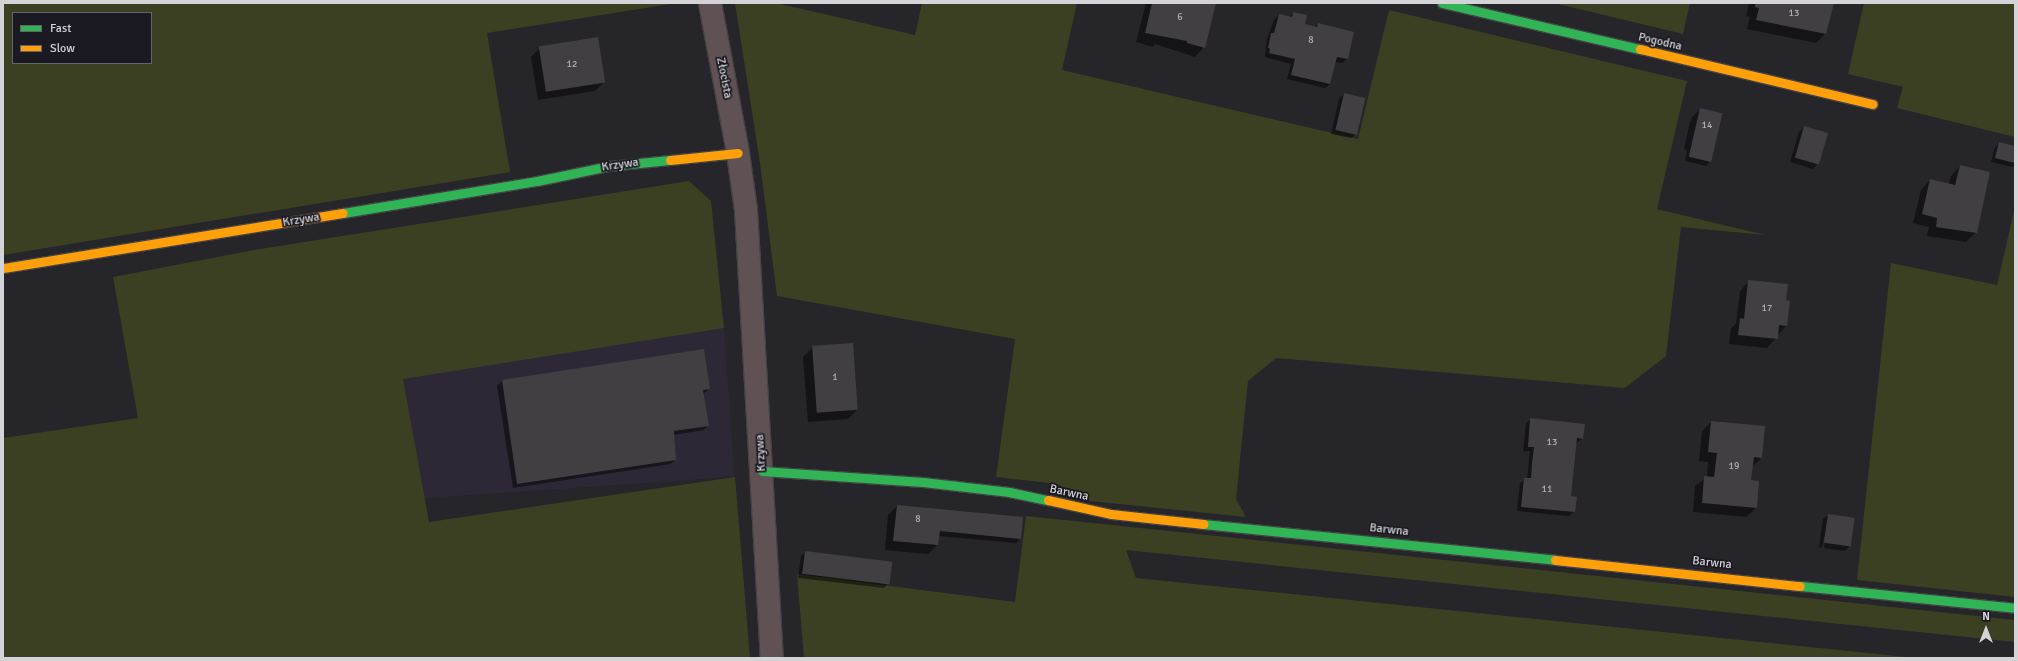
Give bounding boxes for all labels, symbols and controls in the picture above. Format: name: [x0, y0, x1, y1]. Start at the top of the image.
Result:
house number: 13: [1789, 8, 1799, 20]
legend: [12, 12, 152, 64]
house number: 6: [1177, 12, 1183, 24]
text: Fast: [50, 21, 71, 36]
street label: Pogodna: [1637, 30, 1683, 54]
house number: 8: [1308, 35, 1314, 47]
text: Slow: [50, 41, 75, 56]
street label: Złocista: [713, 56, 735, 100]
house number: 12: [567, 59, 577, 71]
house number: 14: [1702, 120, 1712, 132]
street label: Krzywa: [601, 155, 639, 175]
street label: Krzywa: [281, 210, 321, 230]
house number: 17: [1762, 303, 1772, 315]
house number: 1: [832, 372, 838, 384]
street label: Krzywa: [753, 434, 769, 472]
house number: 13: [1547, 437, 1557, 449]
house number: 19: [1729, 461, 1739, 473]
street label: Barwna: [1048, 482, 1090, 504]
house number: 11: [1542, 484, 1552, 496]
house number: 8: [915, 514, 921, 526]
street label: Barwna: [1369, 521, 1409, 539]
street label: Barwna: [1692, 554, 1732, 572]
north arrow: [1966, 609, 2006, 649]
text: N: [1982, 610, 1990, 623]

